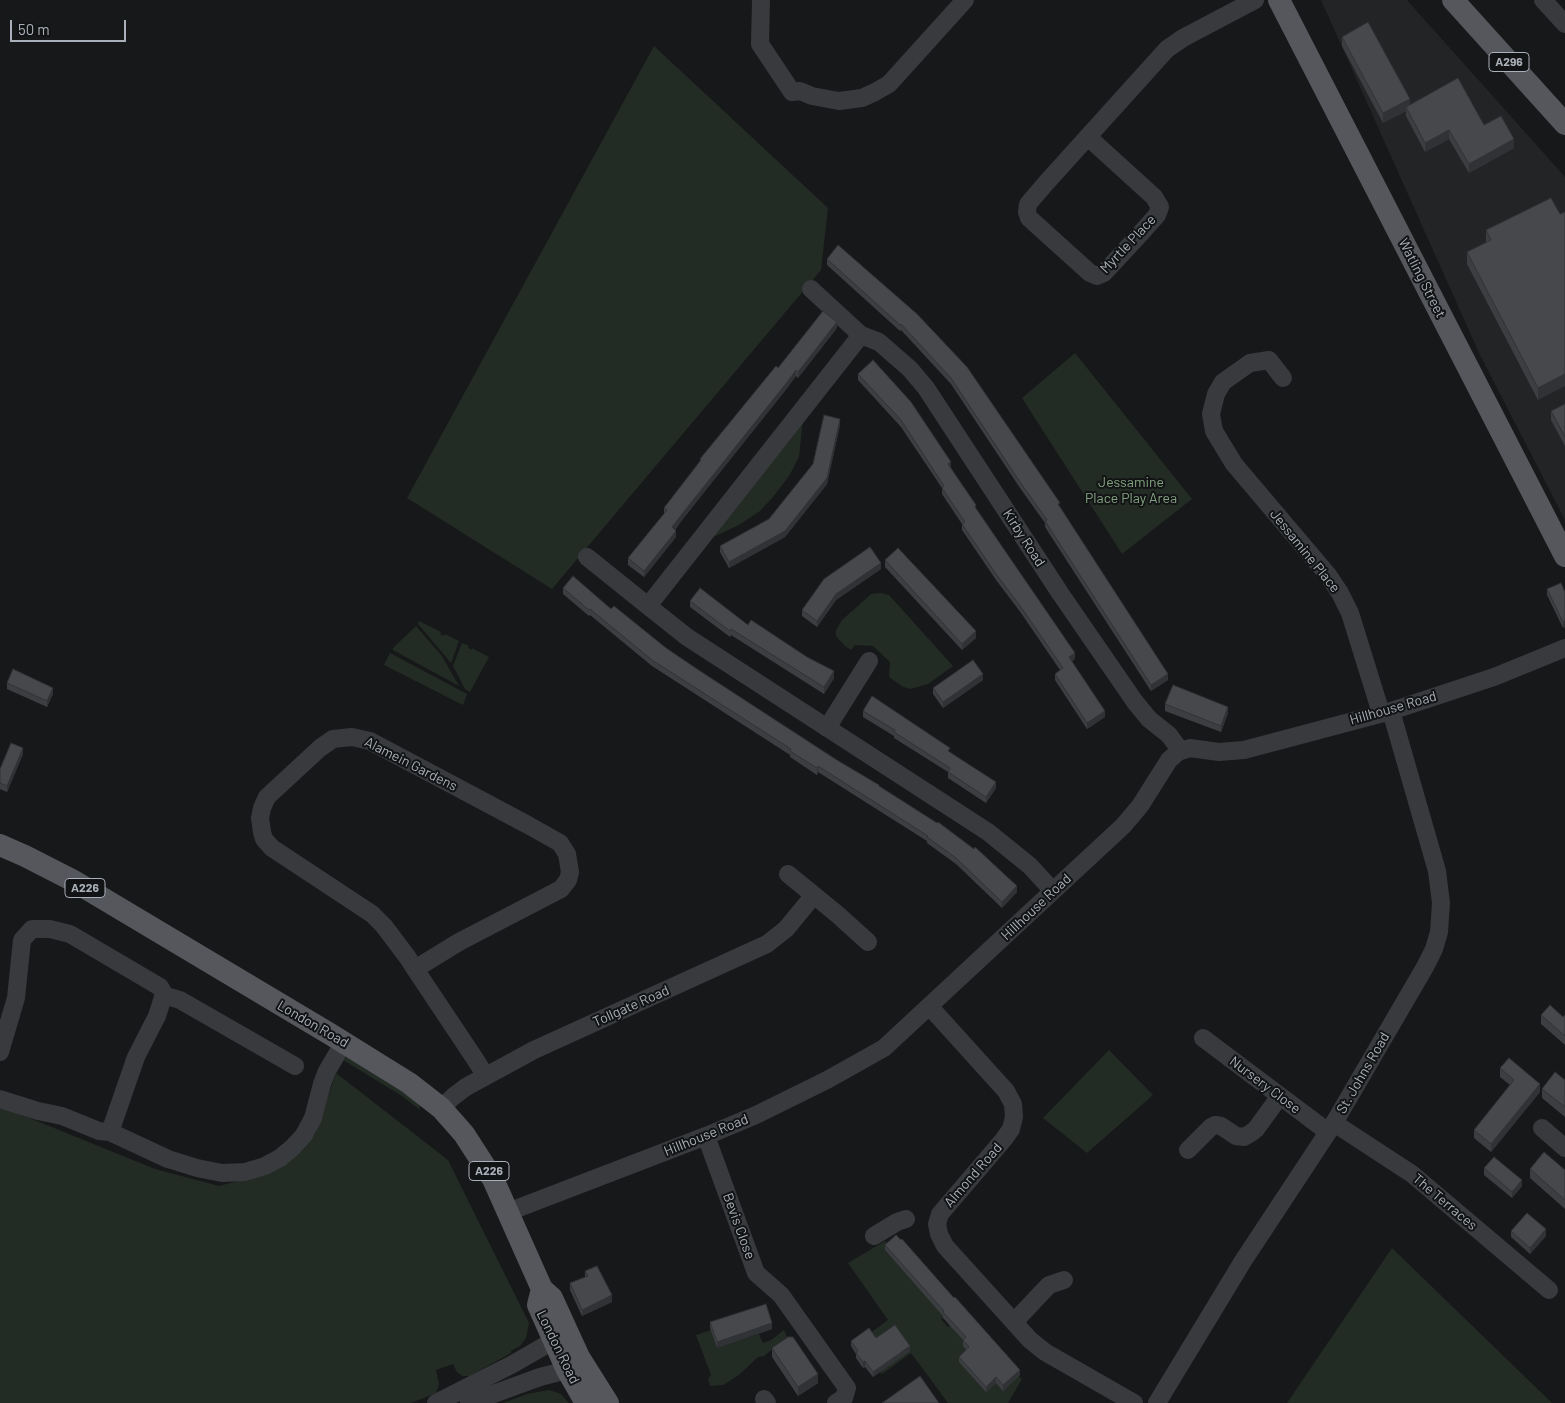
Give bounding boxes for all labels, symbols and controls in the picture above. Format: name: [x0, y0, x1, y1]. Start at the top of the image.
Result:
scale bar: [12, 10, 129, 42]
text: 50 m: [18, 20, 50, 38]
road number: A296: [1489, 52, 1529, 72]
street label: Myrtle Place: [1097, 211, 1159, 277]
street label: Watling Street: [1395, 236, 1449, 320]
park label: Jessamine Place Play Area: [1085, 474, 1177, 507]
street label: Kirby Road: [999, 506, 1049, 570]
street label: Jessamine Place: [1266, 506, 1344, 596]
street label: Hillhouse Road: [1348, 688, 1438, 728]
street label: Alamein Gardens: [362, 733, 460, 795]
street label: Hillhouse Road: [997, 870, 1075, 944]
road number: A226: [65, 878, 105, 898]
street label: Tollgate Road: [590, 982, 672, 1030]
street label: London Road: [274, 997, 352, 1051]
street label: St. Johns Road: [1333, 1029, 1393, 1117]
street label: Nursery Close: [1226, 1053, 1304, 1117]
street label: Hillhouse Road: [661, 1110, 751, 1160]
street label: Almond Road: [941, 1139, 1005, 1211]
road number: A226: [469, 1162, 509, 1180]
street label: The Terraces: [1409, 1170, 1481, 1234]
street label: Bevis Close: [719, 1191, 759, 1261]
street label: London Road: [533, 1308, 583, 1386]

